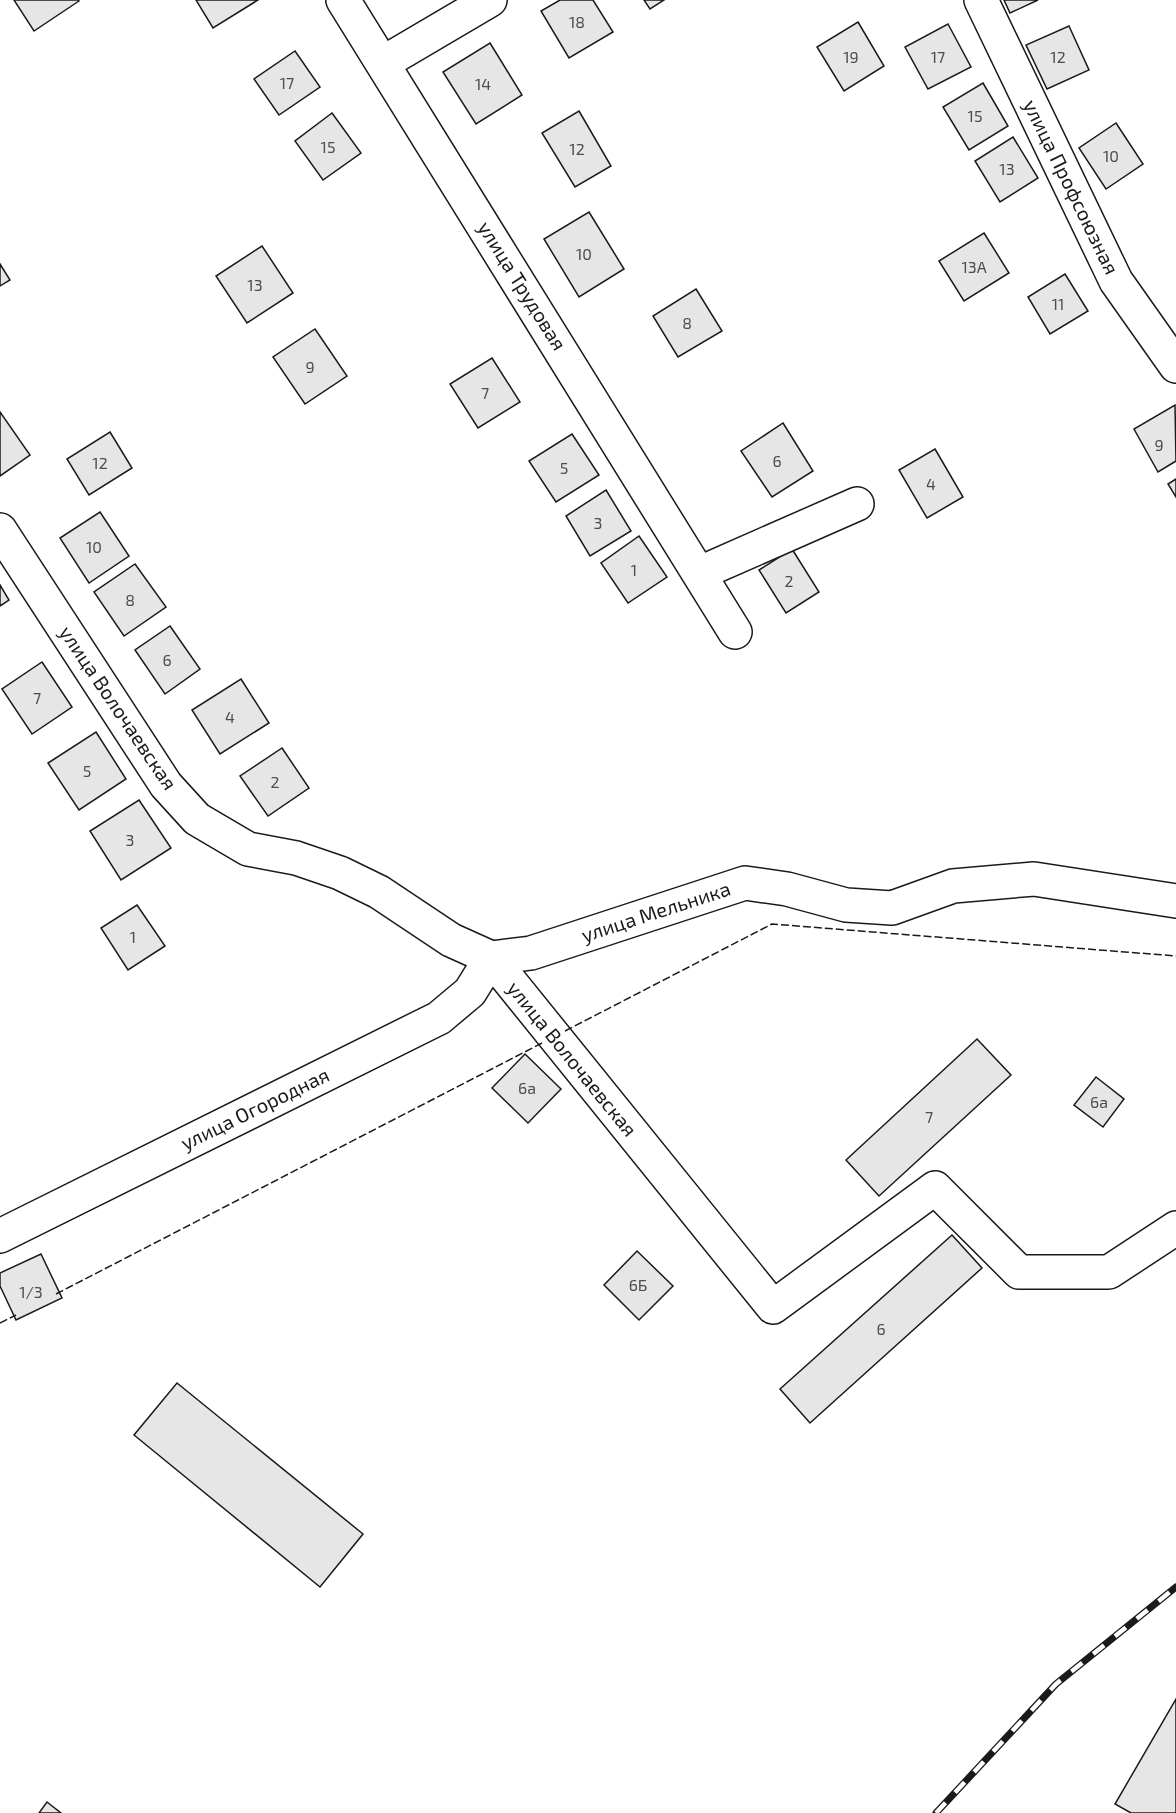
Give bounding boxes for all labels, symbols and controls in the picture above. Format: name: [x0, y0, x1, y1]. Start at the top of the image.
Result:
house number: 18: [569, 12, 585, 31]
house number: 19: [843, 47, 859, 66]
house number: 17: [931, 47, 945, 66]
house number: 12: [1050, 47, 1066, 66]
house number: 17: [280, 73, 294, 92]
house number: 14: [475, 74, 491, 93]
street label: улица Профсоюзная: [1018, 95, 1125, 278]
house number: 15: [968, 106, 982, 125]
house number: 15: [321, 137, 335, 156]
house number: 12: [569, 139, 585, 158]
house number: 10: [1103, 146, 1119, 165]
house number: 13: [999, 159, 1015, 178]
street label: улица Трудовая: [473, 216, 572, 355]
house number: 10: [576, 244, 592, 263]
house number: 13А: [961, 257, 987, 276]
house number: 13: [247, 275, 263, 294]
house number: 11: [1052, 294, 1064, 313]
house number: 8: [682, 313, 692, 332]
house number: 9: [305, 357, 315, 376]
house number: 7: [481, 383, 489, 402]
house number: 9: [1154, 435, 1164, 454]
house number: 6: [772, 451, 782, 470]
house number: 12: [92, 453, 108, 472]
house number: 5: [560, 458, 568, 477]
house number: 4: [926, 474, 936, 493]
house number: 3: [594, 513, 602, 532]
house number: 10: [86, 537, 102, 556]
house number: 1: [631, 560, 637, 579]
house number: 2: [785, 571, 794, 590]
house number: 8: [125, 590, 135, 609]
street label: улица Волочаевская: [54, 621, 183, 795]
house number: 6: [162, 650, 172, 669]
house number: 7: [33, 688, 41, 707]
house number: 4: [225, 707, 235, 726]
house number: 5: [83, 761, 91, 780]
house number: 2: [271, 772, 280, 791]
house number: 3: [126, 830, 134, 849]
street label: улица Мельника: [578, 876, 734, 947]
house number: 1: [130, 927, 136, 946]
street label: улица Волочаевская: [502, 976, 643, 1141]
street label: улица Огородная: [176, 1062, 333, 1155]
house number: 6а: [518, 1078, 536, 1097]
house number: 6а: [1090, 1092, 1108, 1111]
house number: 7: [925, 1107, 933, 1126]
house number: 6Б: [629, 1275, 647, 1294]
house number: 1/3: [19, 1282, 43, 1301]
house number: 6: [876, 1319, 886, 1338]

